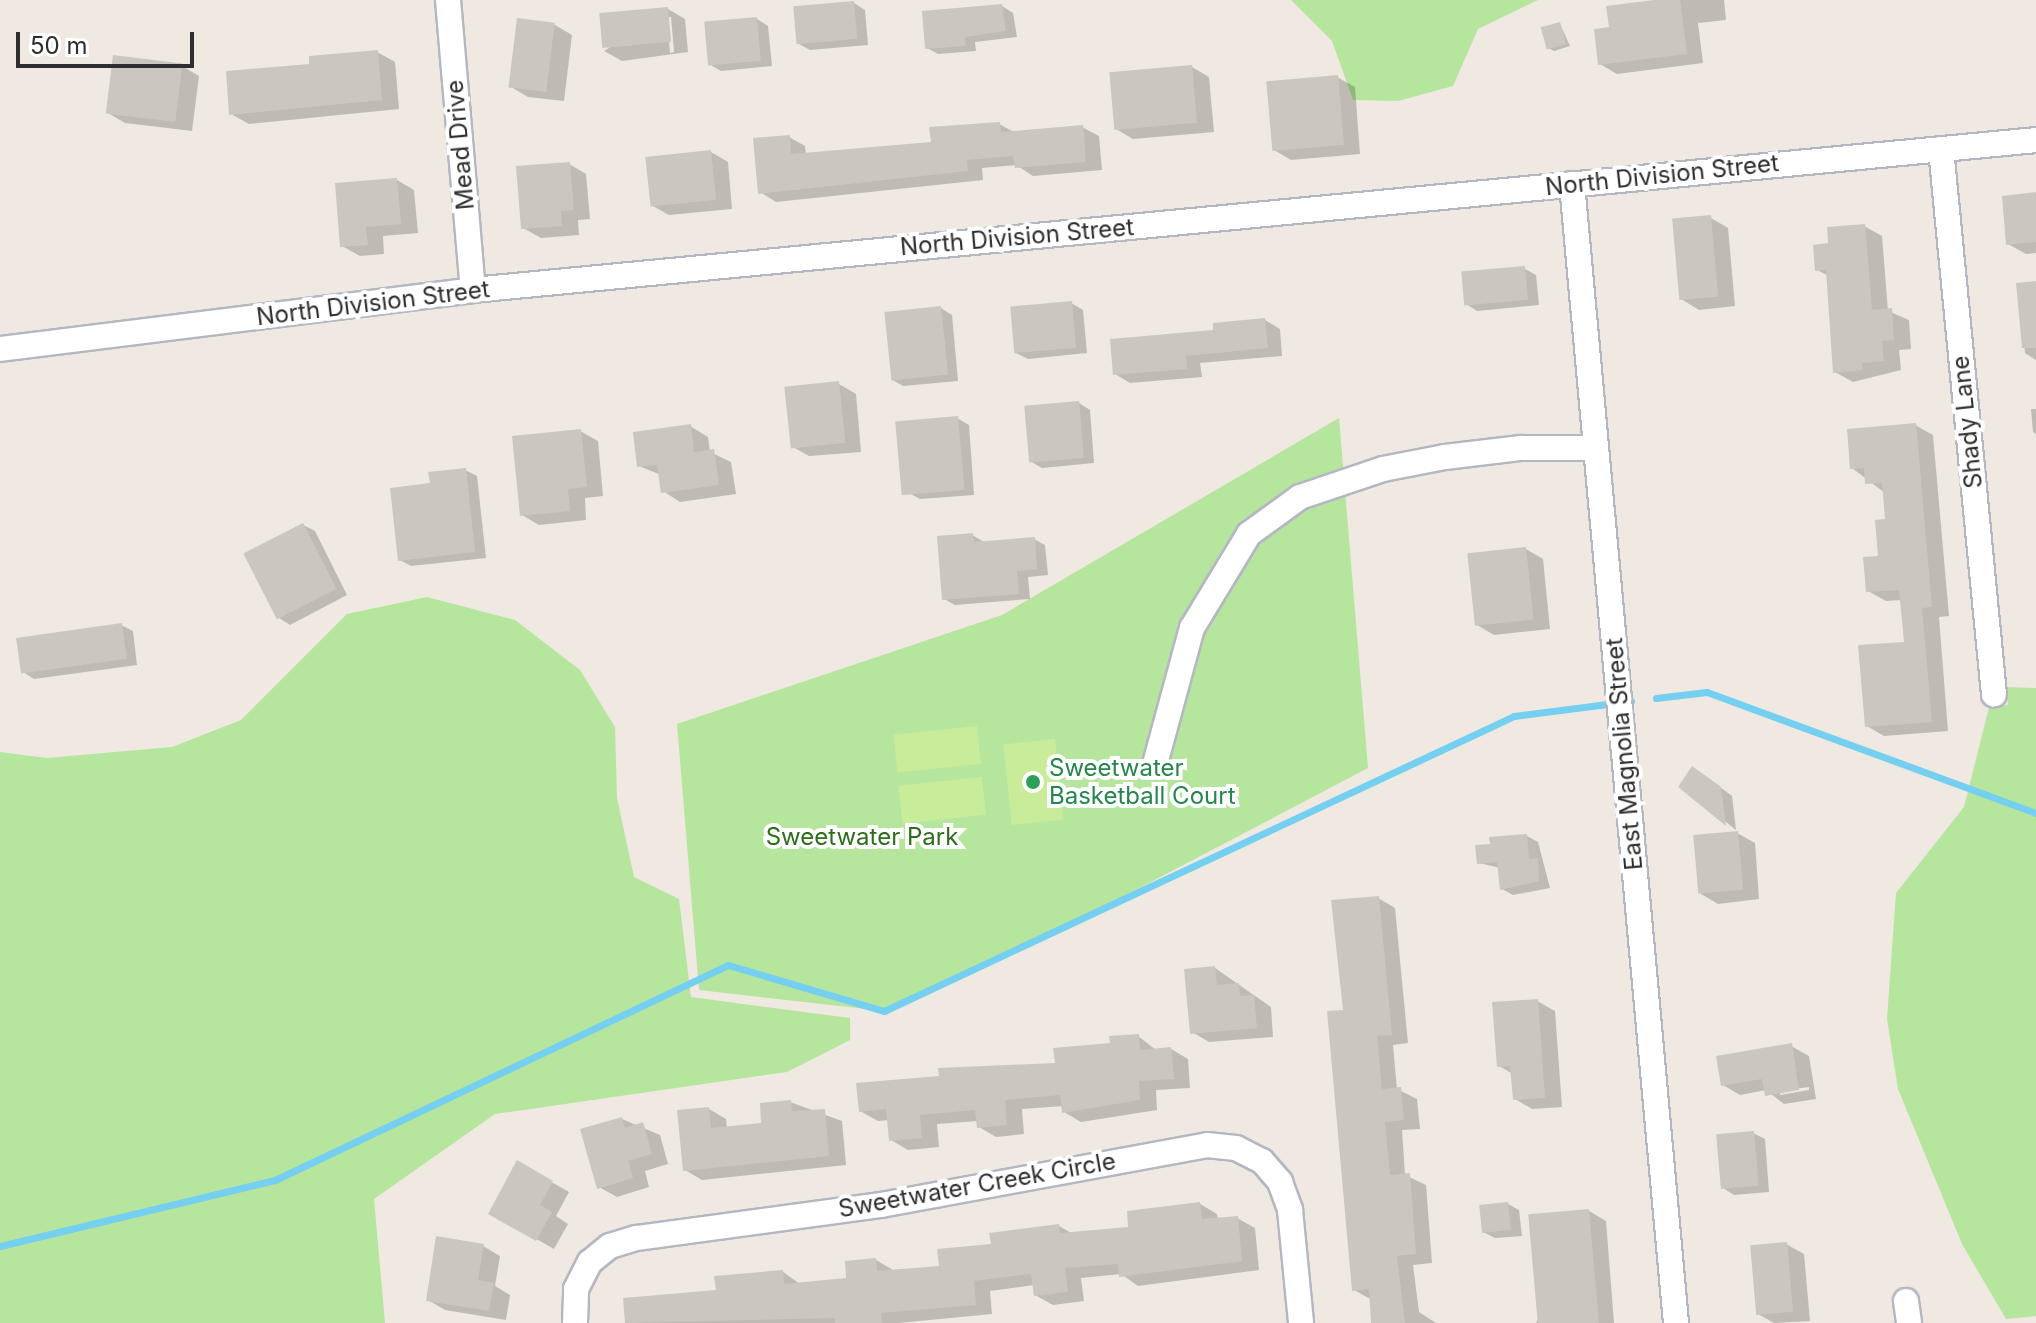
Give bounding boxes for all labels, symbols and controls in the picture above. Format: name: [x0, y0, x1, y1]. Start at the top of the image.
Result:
scale bar: [20, 16, 198, 66]
text: 50 m: [30, 31, 88, 60]
street label: Mead Drive: [440, 79, 480, 211]
street label: North Division Street: [1544, 148, 1780, 202]
street label: North Division Street: [899, 212, 1135, 262]
street label: North Division Street: [255, 274, 491, 332]
street label: Shady Lane: [1946, 354, 1988, 490]
street label: East Magnolia Street: [1599, 637, 1649, 871]
place label: Sweetwater Basketball Court: [1049, 754, 1235, 810]
marker: Sweetwater Basketball Court: [1024, 773, 1042, 791]
park label: Sweetwater Park: [766, 823, 958, 851]
street label: Sweetwater Creek Circle: [836, 1146, 1118, 1224]

